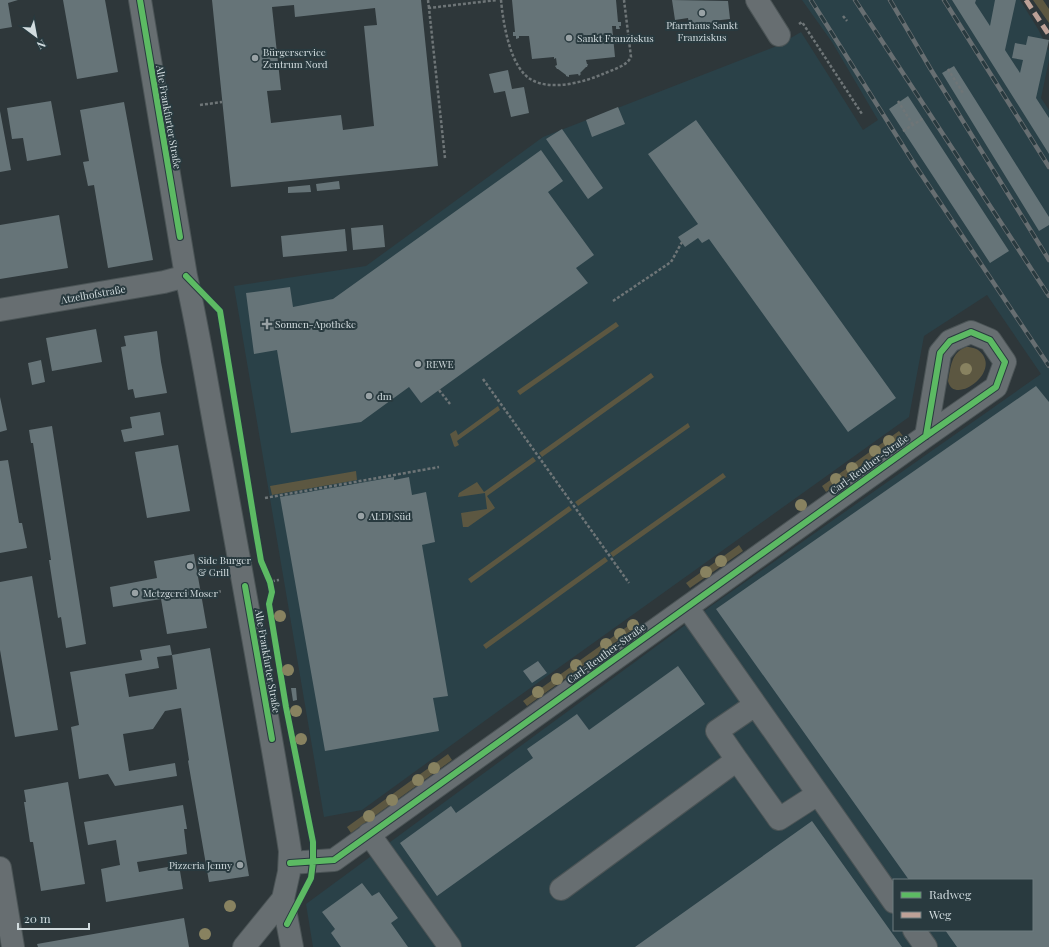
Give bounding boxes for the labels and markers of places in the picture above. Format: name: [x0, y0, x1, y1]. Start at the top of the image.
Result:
marker: Pfarrhaus Sankt Franziskus: [697, 8, 707, 18]
place label: Pfarrhaus Sankt Franziskus: [666, 18, 738, 44]
place label: Sankt Franziskus: [577, 31, 654, 45]
marker: Sankt Franziskus: [564, 33, 574, 43]
place label: Bürgerservice Zentrum Nord: [263, 45, 328, 71]
marker: Bürgerservice Zentrum Nord: [250, 53, 260, 63]
place label: Sonnen-Apotheke: [275, 317, 356, 331]
marker: Sonnen-Apotheke: [262, 319, 272, 329]
place label: REWE: [426, 357, 454, 371]
marker: REWE: [413, 359, 423, 369]
place label: dm: [377, 389, 392, 403]
marker: dm: [364, 391, 374, 401]
place label: ALDI Süd: [368, 509, 411, 523]
marker: ALDI Süd: [356, 511, 366, 521]
place label: Side Burger & Grill: [198, 553, 251, 579]
marker: Side Burger & Grill: [185, 561, 195, 571]
place label: Metzgerei Moser: [143, 586, 218, 600]
marker: Metzgerei Moser: [130, 588, 140, 598]
place label: Pizzeria Jenny: [169, 858, 232, 872]
marker: Pizzeria Jenny: [235, 860, 245, 870]

